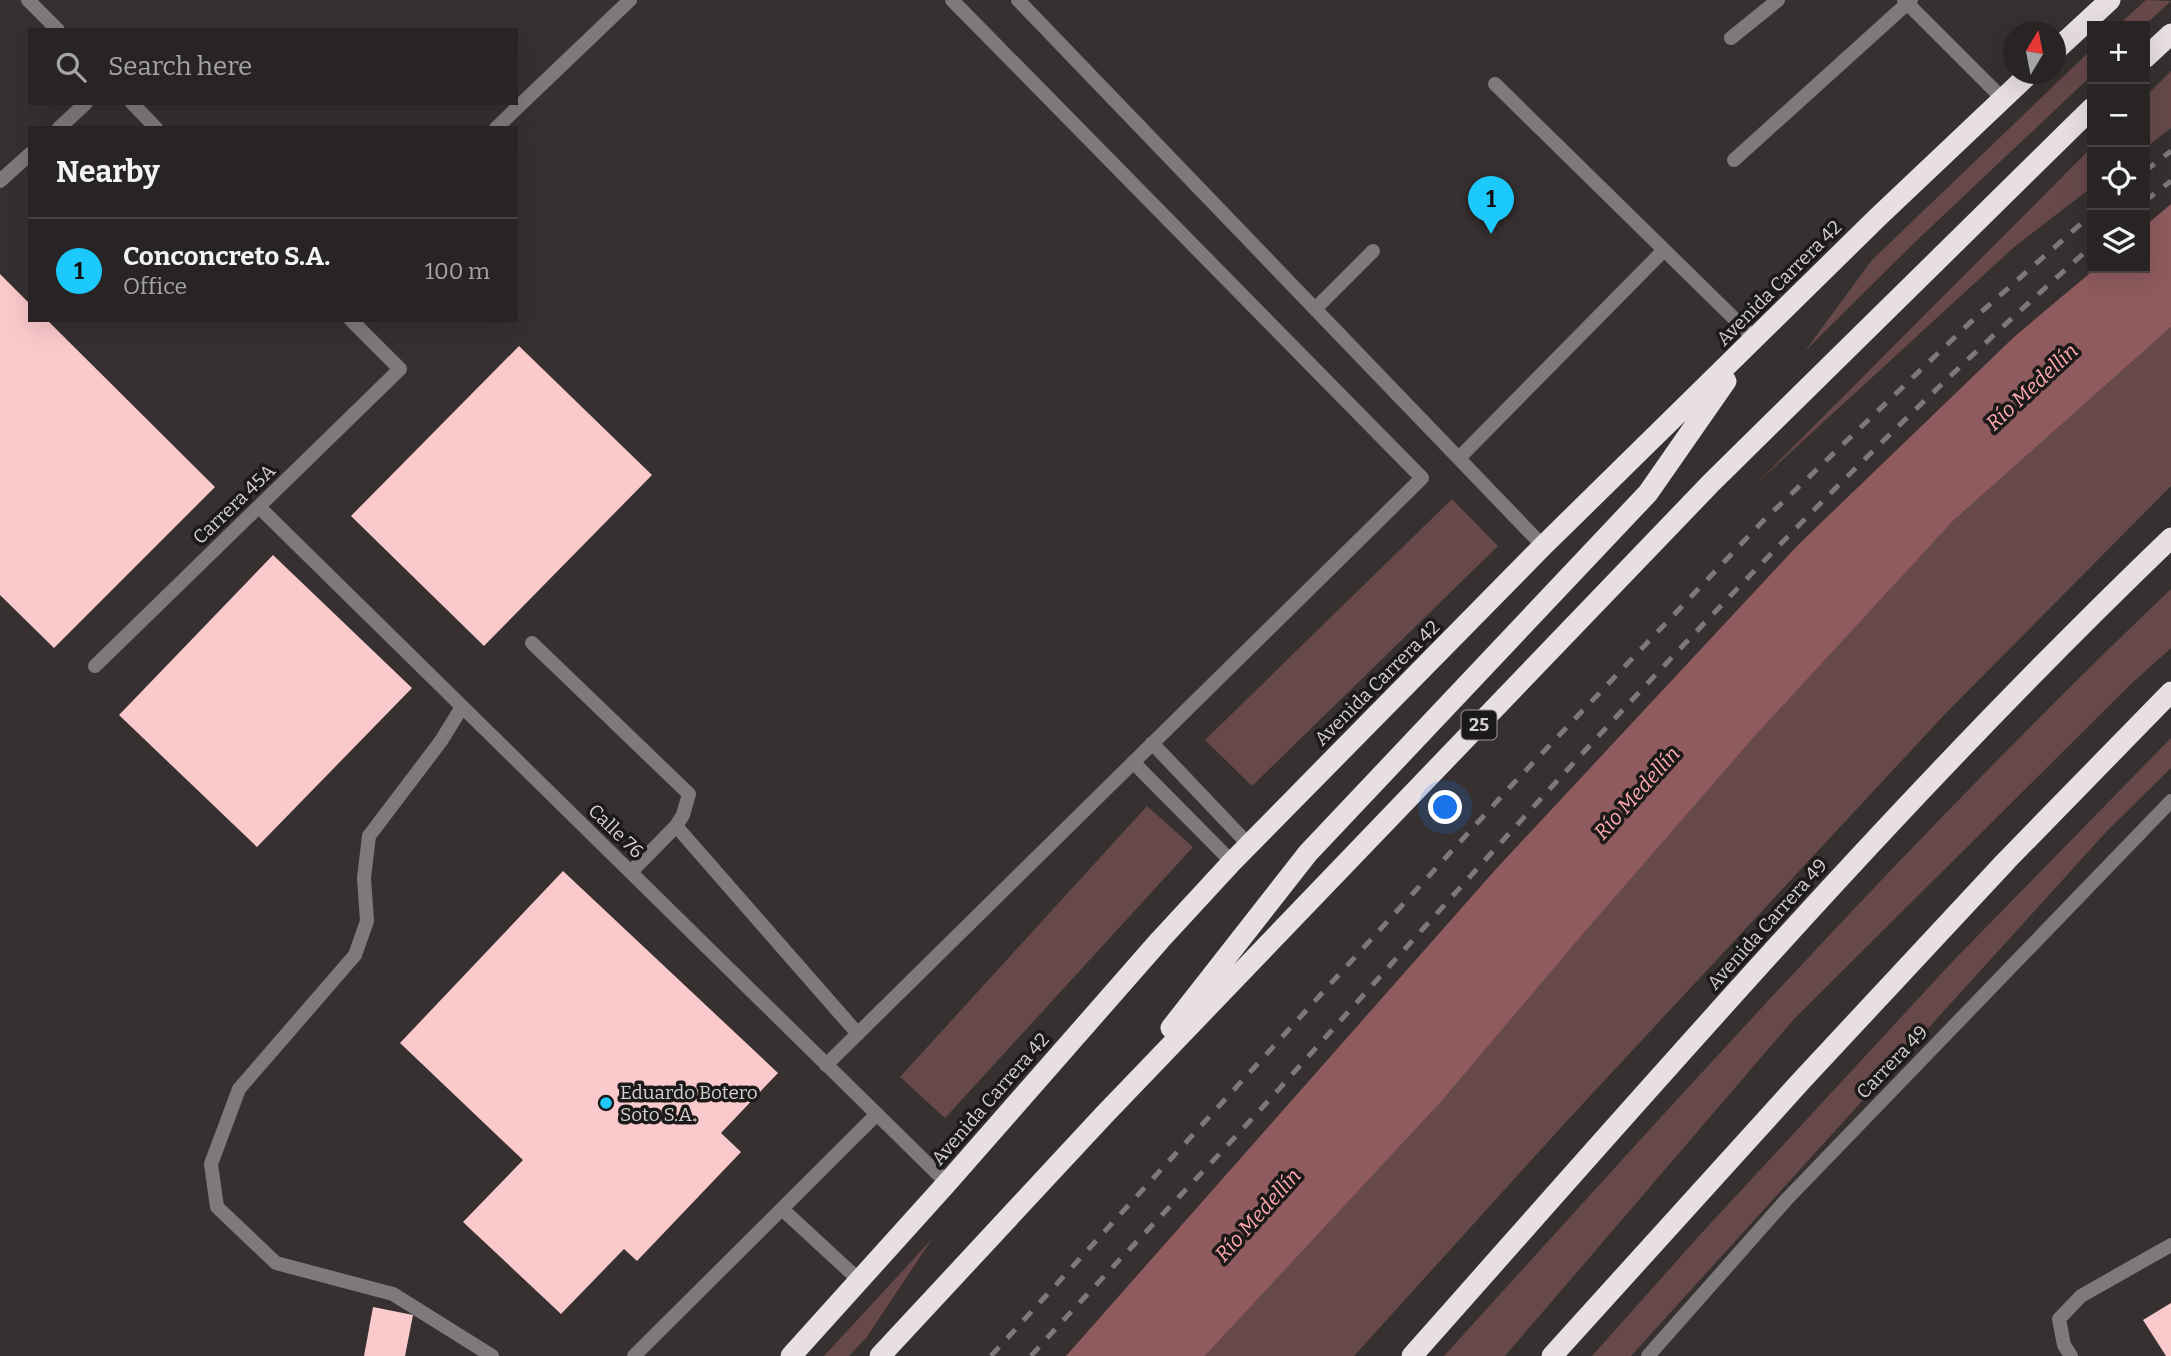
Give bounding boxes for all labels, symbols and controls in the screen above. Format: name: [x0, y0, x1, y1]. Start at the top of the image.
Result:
north arrow: [2003, 21, 2066, 84]
map controls: [2087, 21, 2150, 273]
button: +: [2087, 21, 2150, 84]
search box: [28, 28, 518, 105]
icon: search: [52, 48, 90, 86]
text: Search here: [108, 51, 252, 82]
button: −: [2087, 84, 2150, 147]
button: locate: [2087, 147, 2150, 210]
text: Nearby: [56, 154, 160, 190]
pin: 1: [1468, 176, 1514, 234]
button: layers: [2087, 210, 2150, 273]
street label: Avenida Carrera 42: [1712, 216, 1846, 350]
text: Conconcreto S.A.: [123, 241, 330, 272]
text: 1: [74, 257, 84, 285]
text: 100 m: [425, 257, 490, 285]
text: Office: [123, 272, 187, 300]
water label: Río Medellín: [1981, 338, 2083, 436]
street label: Carrera 45A: [188, 459, 280, 549]
street label: Avenida Carrera 42: [1310, 616, 1444, 750]
road number: 25: [1462, 710, 1496, 740]
water label: Río Medellín: [1588, 741, 1686, 845]
your location: [1428, 790, 1462, 824]
street label: Calle 76: [584, 799, 648, 863]
street label: Avenida Carrera 49: [1702, 854, 1832, 994]
street label: Carrera 49: [1851, 1021, 1933, 1103]
street label: Avenida Carrera 42: [926, 1028, 1054, 1170]
place label: Eduardo Botero Soto S.A.: [620, 1081, 758, 1126]
marker: Eduardo Botero Soto S.A.: [598, 1095, 614, 1111]
water label: Río Medellín: [1209, 1163, 1307, 1267]

